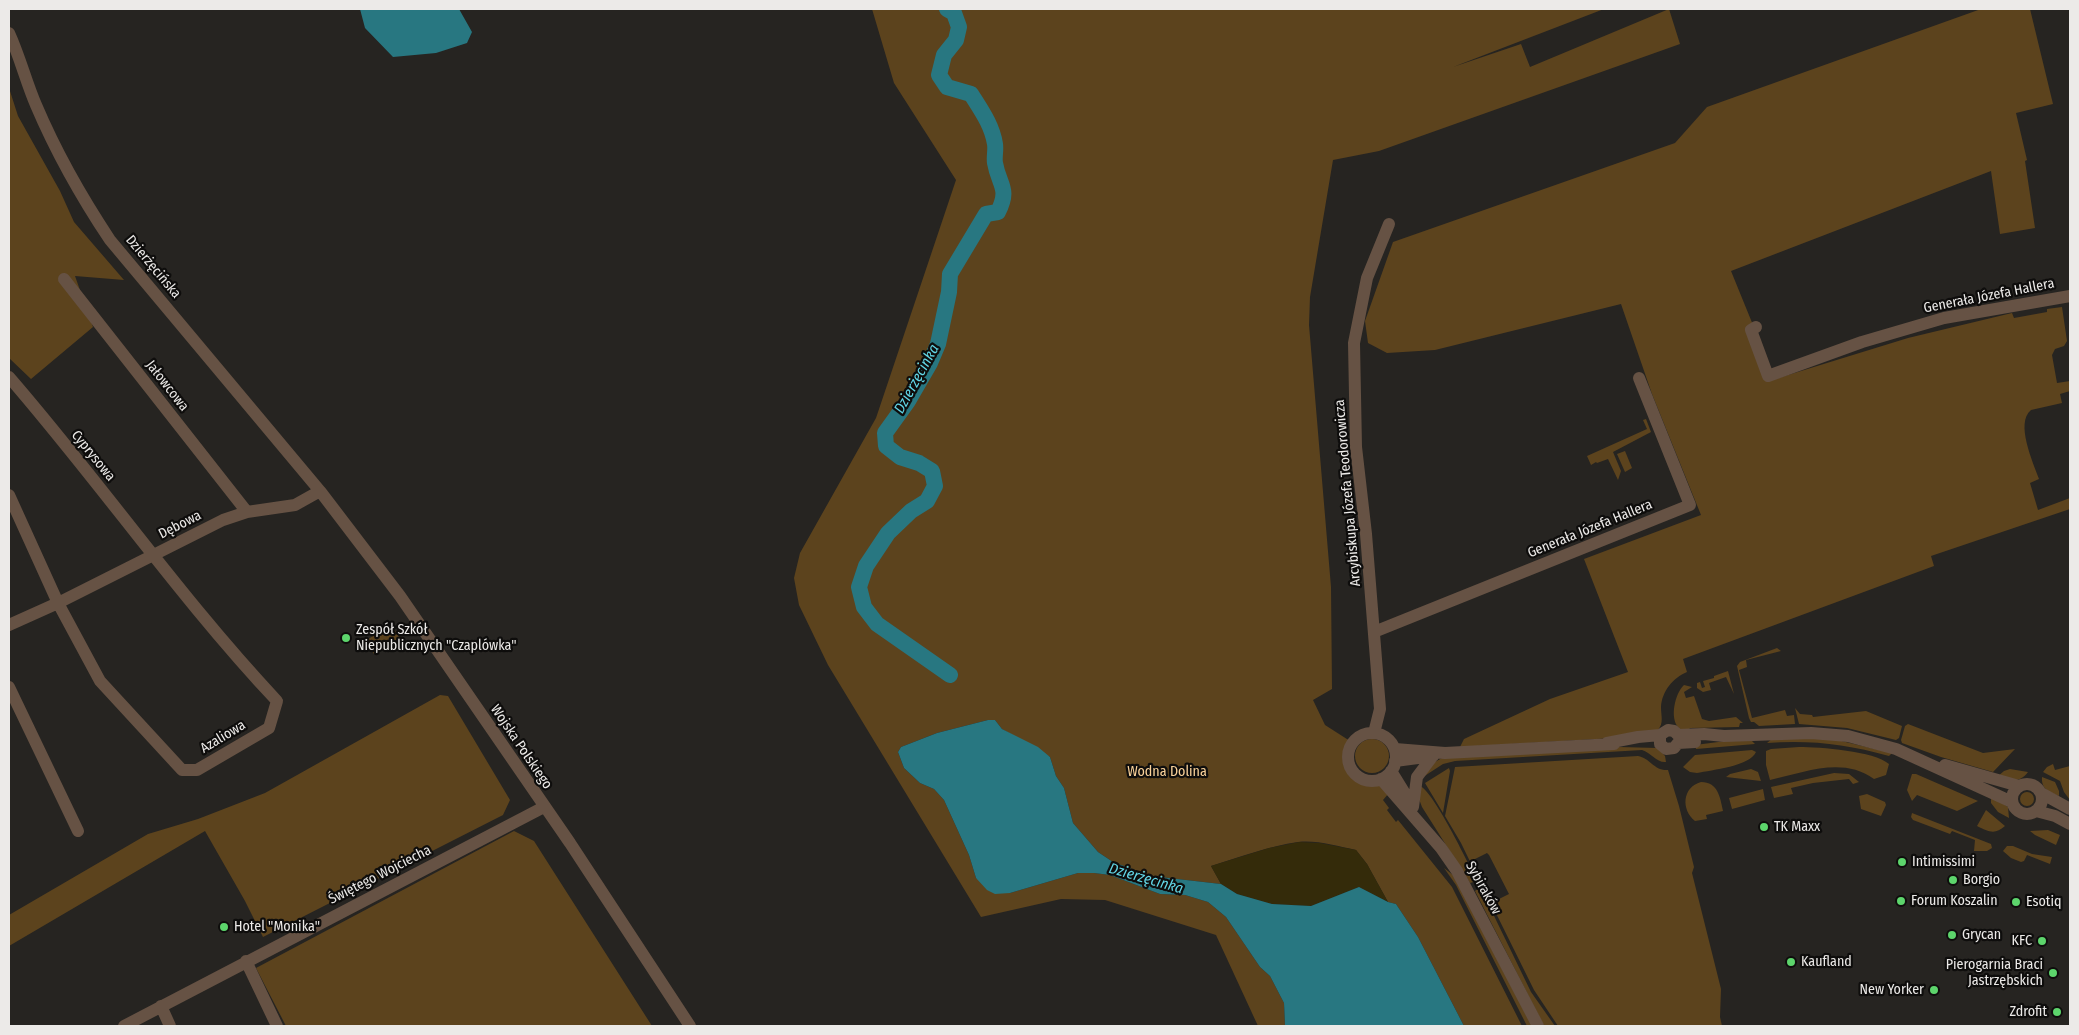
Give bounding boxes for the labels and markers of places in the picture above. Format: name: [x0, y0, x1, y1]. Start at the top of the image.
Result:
place label: Zespół Szkół Niepublicznych "Czaplówka": [356, 622, 517, 654]
marker: Zespół Szkół Niepublicznych "Czaplówka": [340, 632, 352, 644]
place label: TK Maxx: [1774, 819, 1820, 835]
marker: TK Maxx: [1758, 821, 1770, 833]
place label: Intimissimi: [1912, 854, 1975, 870]
marker: Intimissimi: [1896, 856, 1908, 868]
place label: Borgio: [1963, 872, 2000, 888]
marker: Borgio: [1947, 874, 1959, 886]
place label: Forum Koszalin: [1911, 893, 1998, 909]
place label: Esotiq: [2026, 894, 2061, 910]
marker: Forum Koszalin: [1895, 895, 1907, 907]
marker: Esotiq: [2010, 896, 2022, 908]
place label: Hotel "Monika": [234, 919, 320, 935]
marker: Hotel "Monika": [218, 921, 230, 933]
place label: Grycan: [1962, 927, 2001, 943]
marker: Grycan: [1946, 929, 1958, 941]
place label: KFC: [2012, 933, 2032, 949]
marker: KFC: [2036, 935, 2048, 947]
place label: Kaufland: [1801, 954, 1852, 970]
marker: Kaufland: [1785, 956, 1797, 968]
place label: Pierogarnia Braci Jastrzębskich: [1946, 957, 2043, 990]
marker: Pierogarnia Braci Jastrzębskich: [2047, 967, 2059, 979]
place label: New Yorker: [1860, 982, 1924, 998]
marker: New Yorker: [1928, 984, 1940, 996]
place label: Zdrofit: [2009, 1004, 2047, 1020]
marker: Zdrofit: [2051, 1006, 2063, 1018]

